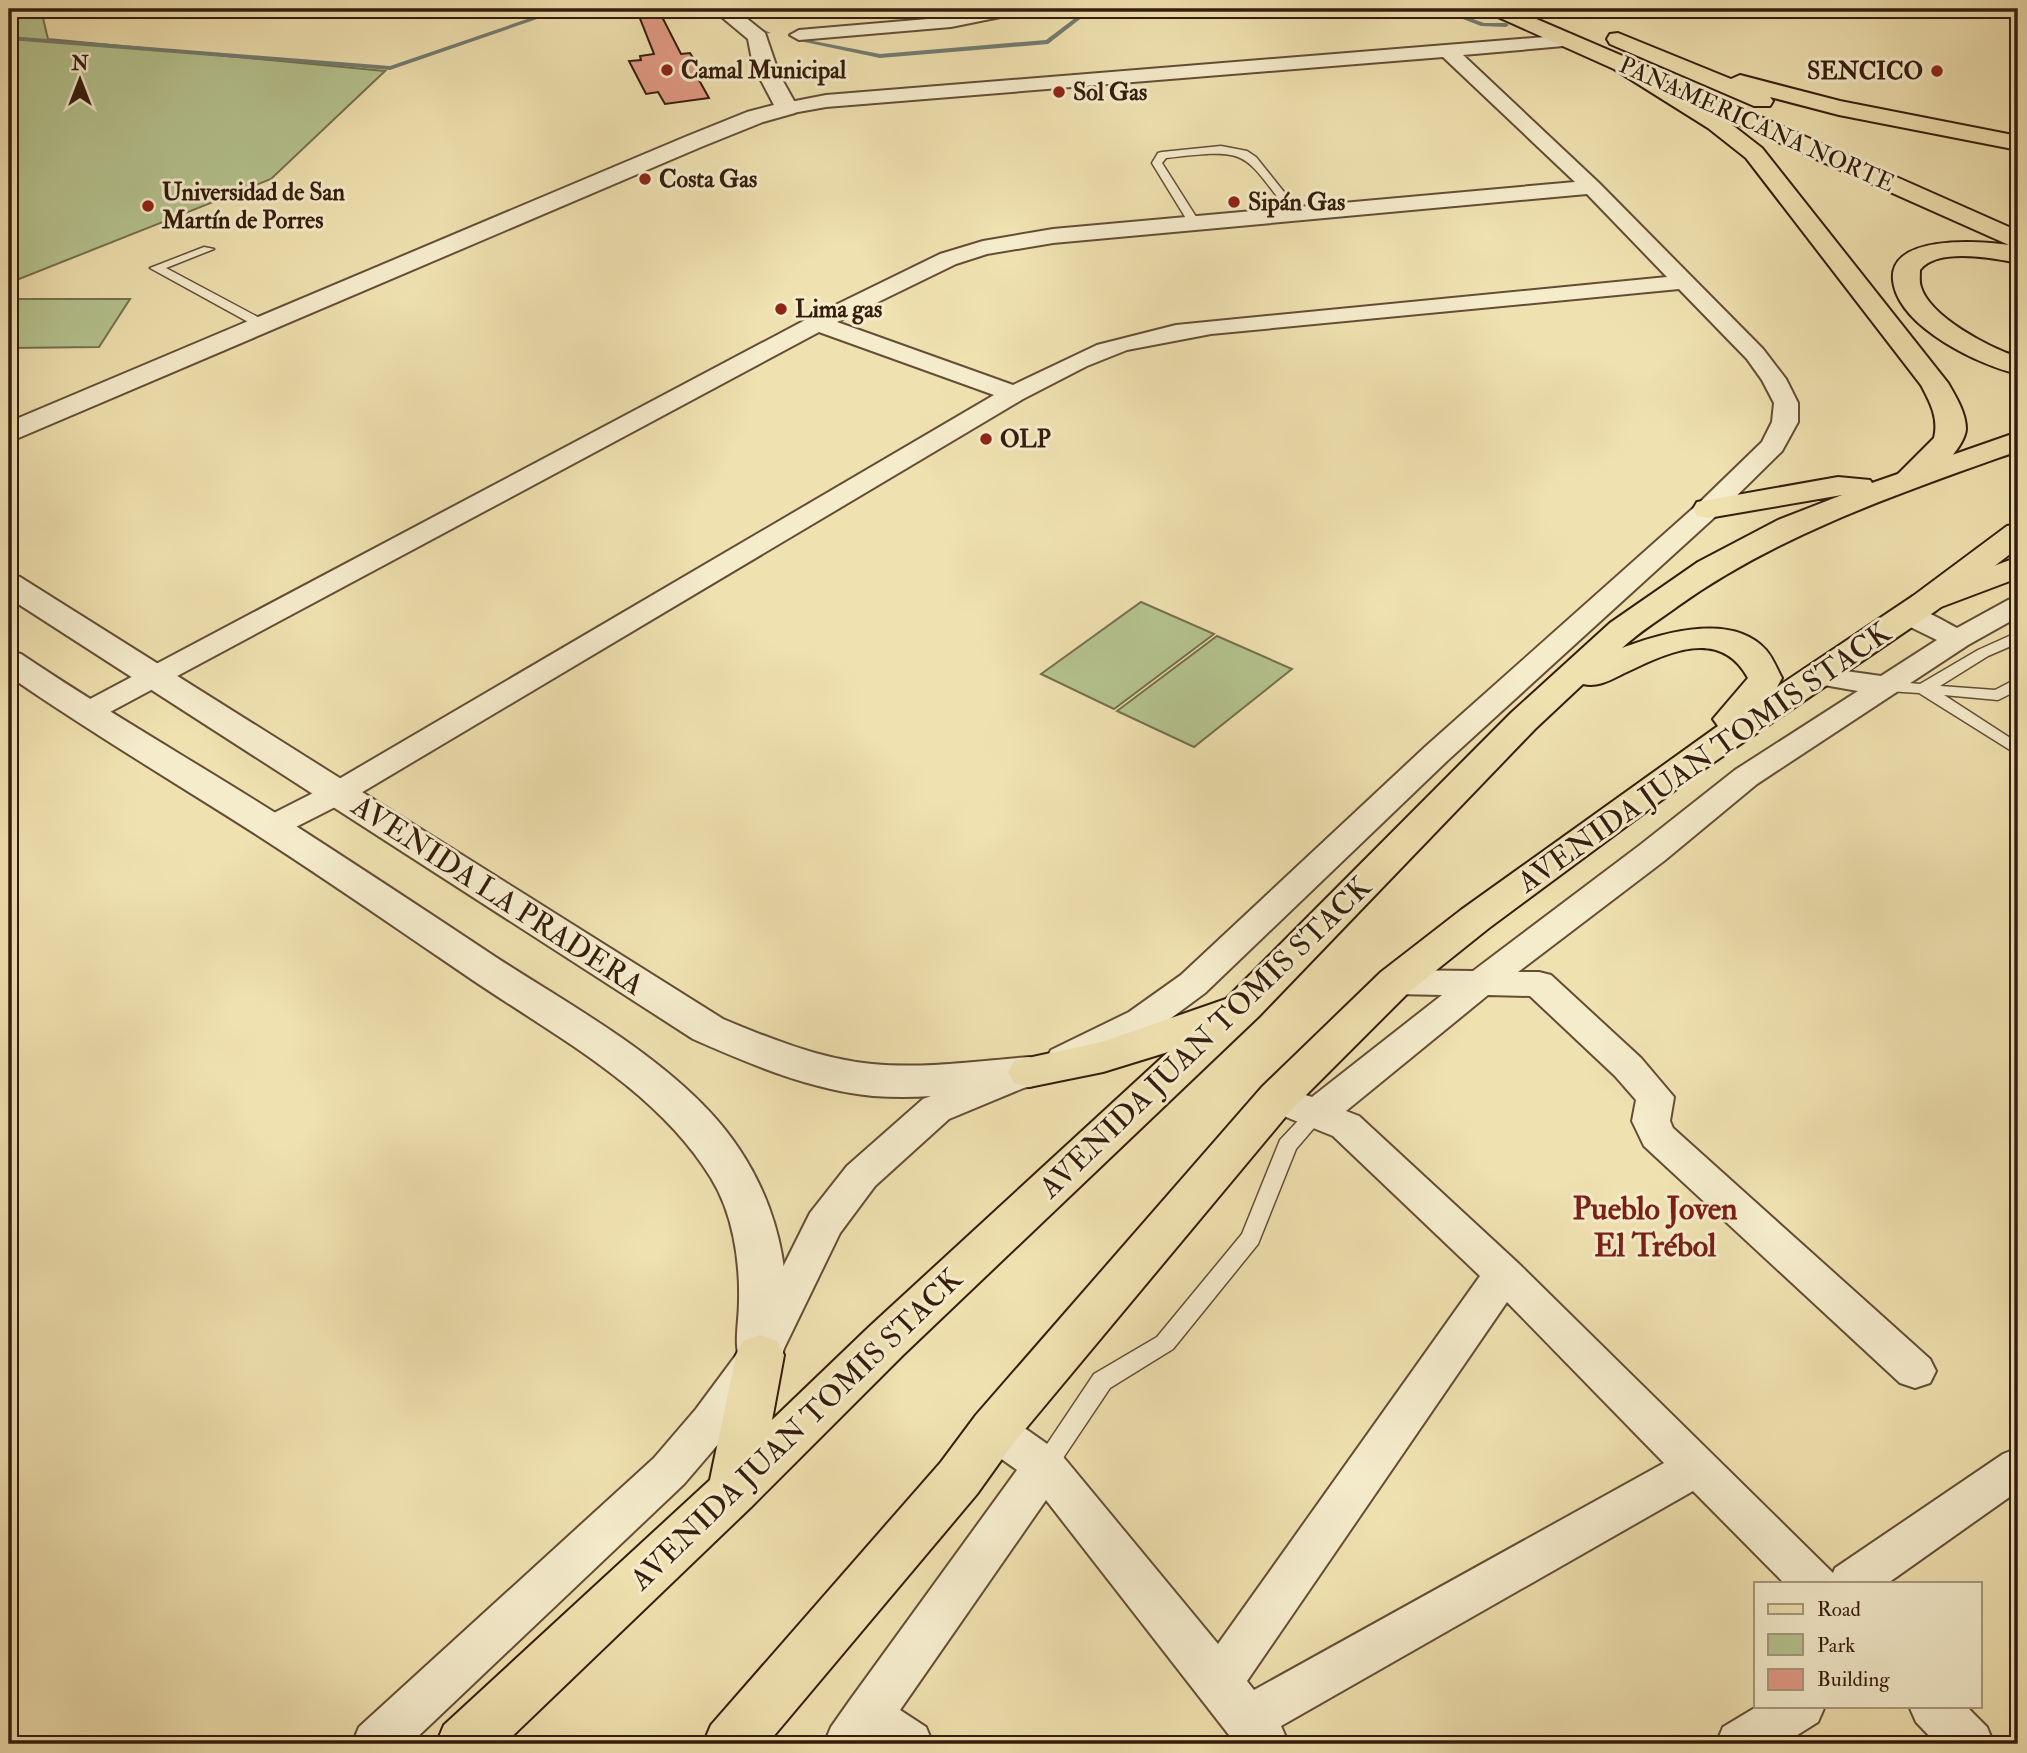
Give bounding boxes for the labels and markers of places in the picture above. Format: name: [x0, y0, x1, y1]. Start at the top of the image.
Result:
place label: Camal Municipal: [681, 55, 847, 86]
place label: SENCICO: [1807, 56, 1923, 87]
marker: Camal Municipal: [659, 62, 675, 78]
marker: SENCICO: [1929, 63, 1945, 79]
place label: Sol Gas: [1073, 77, 1147, 108]
marker: Sol Gas: [1051, 84, 1067, 100]
place label: Costa Gas: [659, 164, 757, 195]
marker: Costa Gas: [637, 171, 653, 187]
place label: Universidad de San Martín de Porres: [161, 177, 345, 236]
place label: Sipán Gas: [1248, 187, 1345, 218]
marker: Sipán Gas: [1226, 194, 1242, 210]
marker: Universidad de San Martín de Porres: [140, 198, 156, 214]
place label: Lima gas: [795, 294, 882, 325]
marker: Lima gas: [773, 301, 789, 317]
place label: OLP: [1000, 424, 1051, 455]
marker: OLP: [978, 431, 994, 447]

